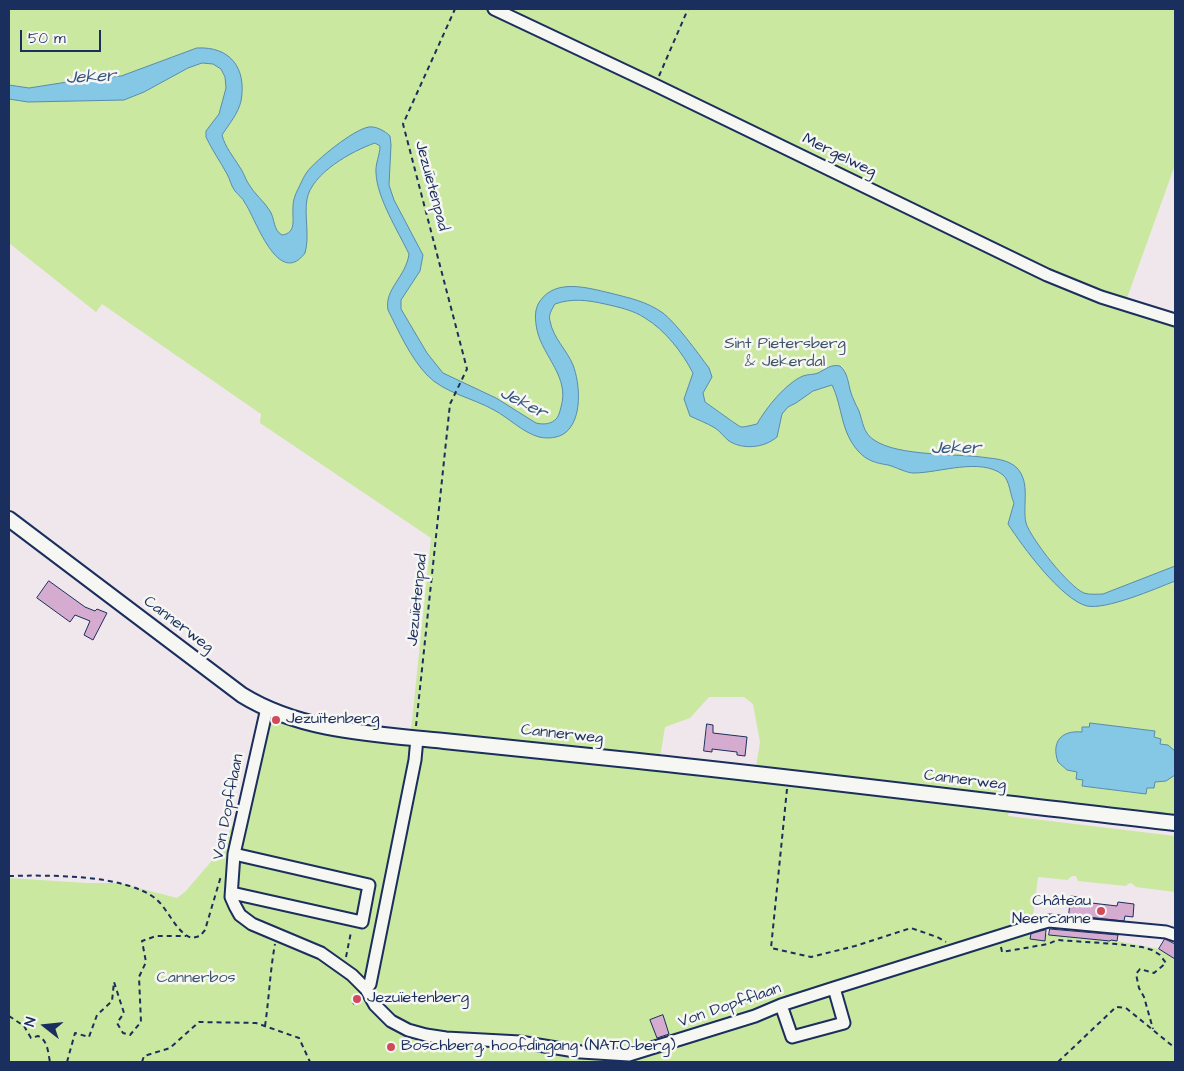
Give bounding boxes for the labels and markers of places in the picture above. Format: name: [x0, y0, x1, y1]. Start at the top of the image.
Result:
place label: Jezuïtenberg: [286, 710, 379, 730]
marker: Jezuïtenberg: [270, 714, 282, 726]
place label: Château Neercanne: [1012, 892, 1091, 930]
marker: Château Neercanne: [1095, 905, 1107, 917]
place label: Jezuïetenberg: [367, 989, 469, 1009]
marker: Jezuïetenberg: [351, 993, 363, 1005]
place label: Boschberg, hoofdingang (NATO-berg): [401, 1037, 676, 1057]
marker: Boschberg, hoofdingang (NATO-berg): [385, 1041, 397, 1053]

